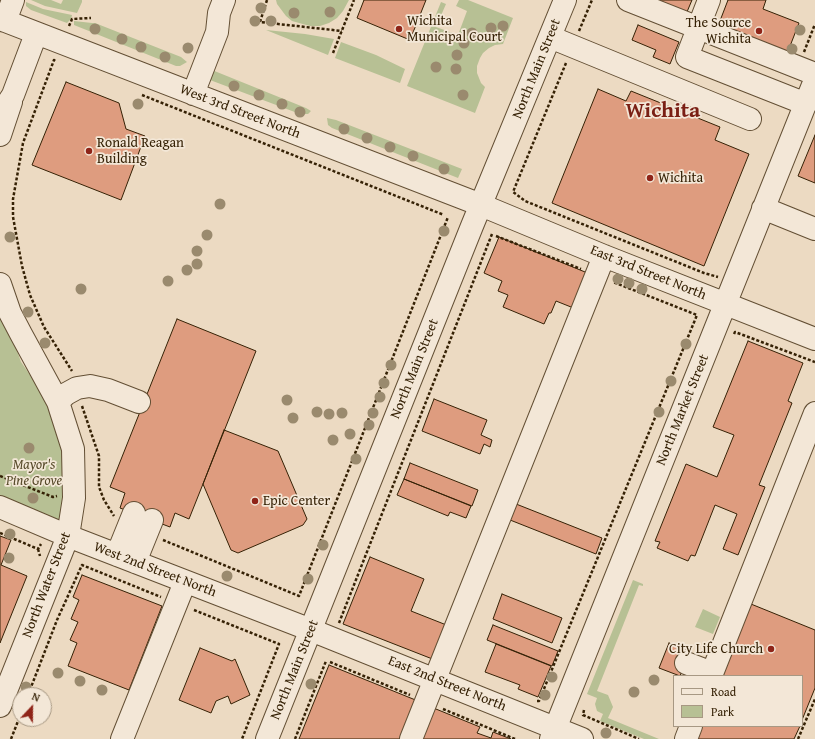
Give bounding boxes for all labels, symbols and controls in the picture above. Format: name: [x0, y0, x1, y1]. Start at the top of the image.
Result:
place label: Wichita Municipal Court: [407, 13, 502, 46]
place label: The Source Wichita: [686, 15, 751, 48]
street label: North Main Street: [509, 17, 565, 121]
marker: Wichita Municipal Court: [394, 24, 404, 34]
marker: The Source Wichita: [754, 26, 764, 36]
street label: West 3rd Street North: [177, 81, 303, 143]
district label: Wichita: [626, 98, 700, 124]
place label: Ronald Reagan Building: [97, 135, 184, 168]
marker: Ronald Reagan Building: [84, 146, 94, 156]
place label: Wichita: [658, 170, 703, 186]
marker: Wichita: [645, 173, 655, 183]
street label: East 3rd Street North: [588, 242, 708, 304]
street label: North Main Street: [387, 317, 443, 421]
street label: North Market Street: [653, 352, 713, 468]
park label: Mayor's Pine Grove: [6, 457, 62, 490]
place label: Epic Center: [263, 493, 330, 509]
marker: Epic Center: [250, 496, 260, 506]
street label: North Water Street: [19, 530, 75, 640]
street label: West 2nd Street North: [91, 539, 219, 601]
street label: North Main Street: [267, 618, 323, 722]
place label: City Life Church: [669, 641, 763, 657]
marker: City Life Church: [766, 644, 776, 654]
street label: East 2nd Street North: [386, 653, 508, 715]
legend: [673, 675, 803, 727]
text: Road: [711, 683, 736, 700]
north arrow: [12, 687, 52, 727]
text: N: [30, 688, 43, 706]
text: Park: [711, 703, 734, 720]

